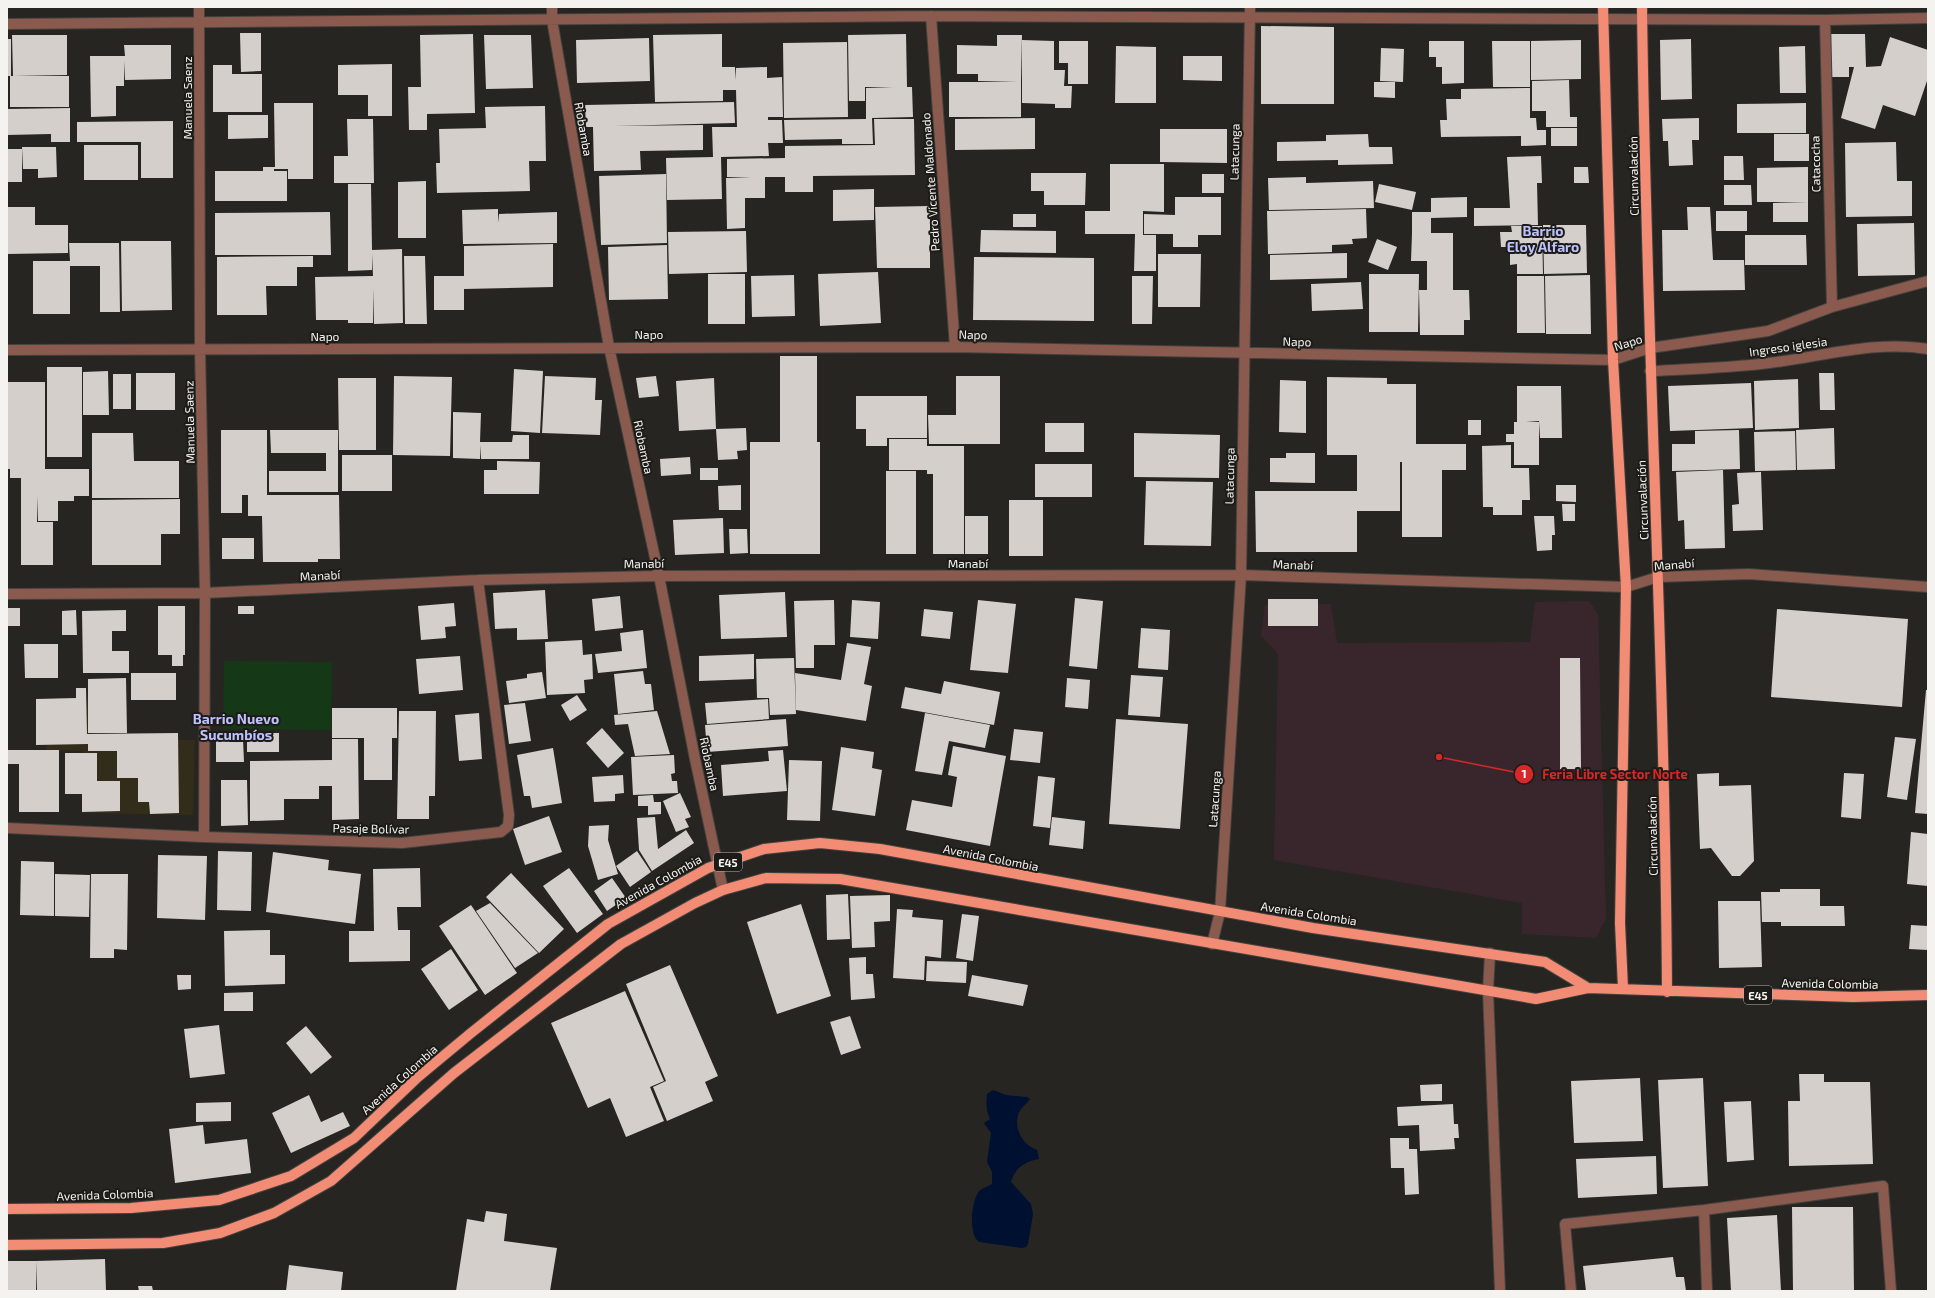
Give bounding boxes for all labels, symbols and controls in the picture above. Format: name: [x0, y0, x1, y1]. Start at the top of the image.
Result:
street label: Manuela Saenz: [180, 56, 194, 140]
street label: Riobamba: [572, 101, 596, 157]
street label: Pedro Vicente Maldonado: [918, 112, 942, 252]
street label: Latacunga: [1227, 123, 1241, 181]
street label: Circunvalación: [1625, 136, 1641, 216]
street label: Catacocha: [1808, 136, 1822, 192]
district label: Barrio Eloy Alfaro: [1507, 222, 1579, 255]
street label: Napo: [635, 327, 664, 341]
street label: Napo: [958, 327, 988, 341]
street label: Napo: [311, 329, 340, 343]
street label: Napo: [1612, 331, 1644, 353]
street label: Napo: [1282, 334, 1312, 348]
street label: Ingreso iglesia: [1748, 334, 1828, 358]
street label: Manuela Saenz: [181, 380, 197, 464]
street label: Riobamba: [631, 419, 657, 475]
street label: Latacunga: [1222, 447, 1236, 505]
street label: Circunvalación: [1634, 460, 1650, 540]
street label: Manabí: [1653, 555, 1696, 573]
street label: Manabí: [624, 556, 665, 570]
street label: Manabí: [948, 556, 989, 570]
street label: Manabí: [1273, 556, 1314, 572]
street label: Manabí: [299, 567, 342, 583]
district label: Barrio Nuevo Sucumbíos: [193, 710, 279, 743]
street label: Riobamba: [697, 736, 723, 792]
callout: Feria Libre Sector Norte: [1514, 762, 1695, 787]
text: 1: [1521, 766, 1527, 780]
text: Feria Libre Sector Norte: [1542, 766, 1688, 782]
street label: Latacunga: [1205, 770, 1223, 828]
street label: Circunvalación: [1644, 796, 1660, 876]
street label: Pasaje Bolívar: [332, 820, 410, 837]
street label: Avenida Colombia: [942, 841, 1040, 873]
street label: Avenida Colombia: [612, 851, 704, 911]
road number: E45: [714, 853, 742, 871]
street label: Avenida Colombia: [1260, 898, 1358, 928]
street label: Avenida Colombia: [1781, 975, 1879, 991]
road number: E45: [1744, 986, 1772, 1004]
street label: Avenida Colombia: [358, 1041, 440, 1117]
street label: Avenida Colombia: [56, 1185, 154, 1203]

